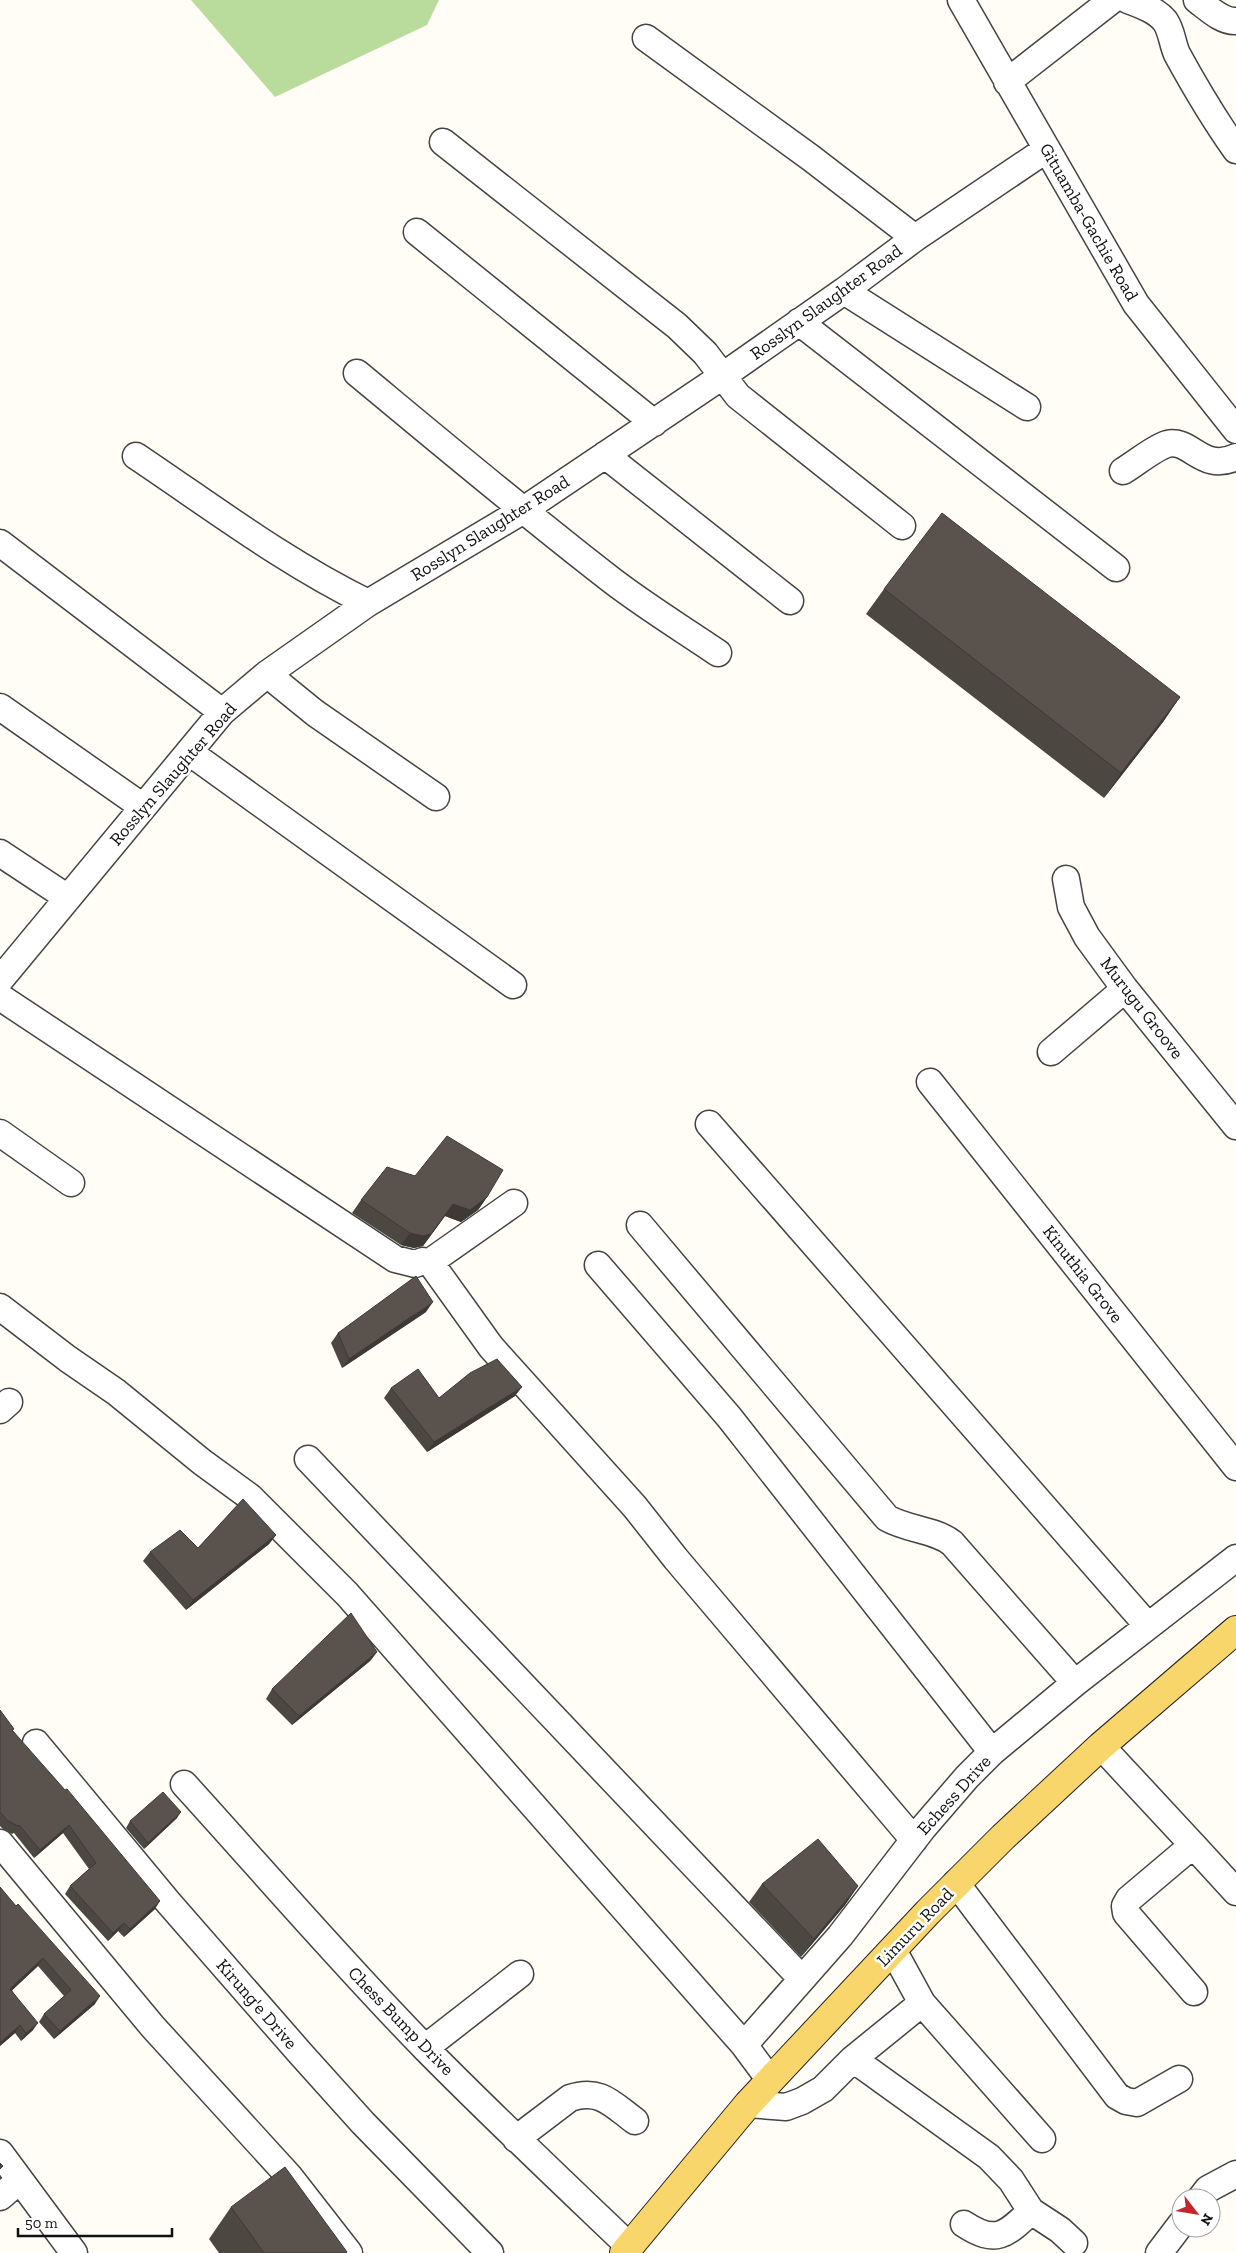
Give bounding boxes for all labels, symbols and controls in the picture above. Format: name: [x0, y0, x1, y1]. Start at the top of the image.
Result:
street label: Gituamba-Gachie Road: [1035, 139, 1143, 305]
street label: Rosslyn Slaughter Road: [746, 239, 906, 364]
street label: Rosslyn Slaughter Road: [407, 470, 573, 586]
street label: Rosslyn Slaughter Road: [105, 698, 241, 850]
street label: Murugu Groove: [1096, 953, 1188, 1063]
street label: Kinuthia Grove: [1038, 1221, 1128, 1327]
street label: Echess Drive: [912, 1751, 996, 1839]
street label: Limuru Road: [872, 1883, 958, 1971]
street label: Kirung'e Drive: [212, 1954, 302, 2054]
street label: Chess Bump Drive: [343, 1962, 459, 2080]
north arrow: [1171, 2188, 1221, 2238]
scale bar: [18, 2206, 171, 2238]
text: N: [1197, 2210, 1217, 2229]
text: 50 m: [25, 2214, 58, 2232]

